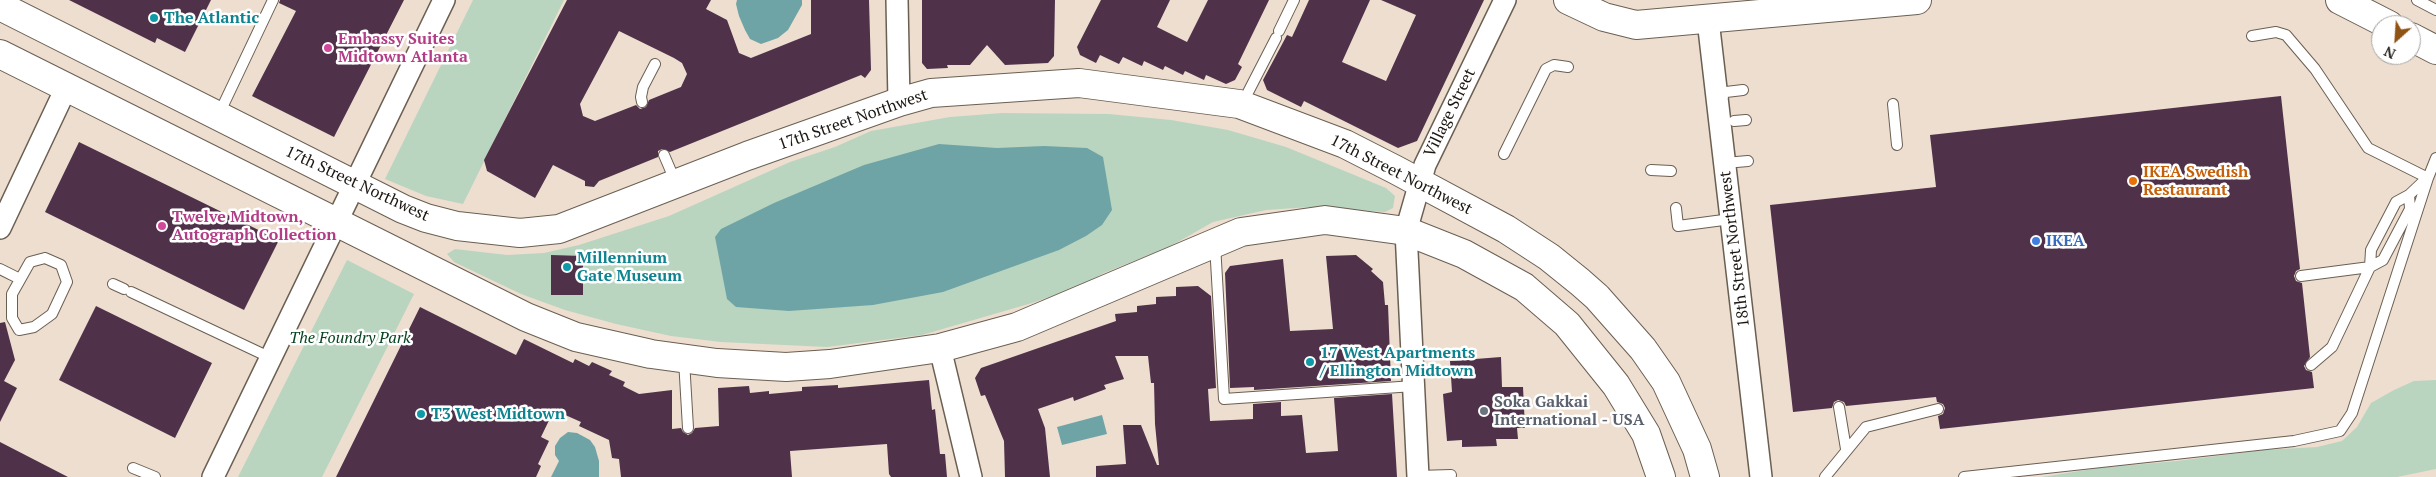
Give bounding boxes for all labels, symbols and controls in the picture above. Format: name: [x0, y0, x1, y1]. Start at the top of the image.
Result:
place label: The Atlantic: [164, 8, 259, 28]
marker: The Atlantic: [148, 12, 160, 24]
north arrow: [2371, 15, 2421, 65]
place label: Embassy Suites Midtown Atlanta: [338, 29, 468, 67]
marker: Embassy Suites Midtown Atlanta: [322, 42, 334, 54]
text: N: [2381, 42, 2399, 64]
street label: Village Street: [1420, 65, 1480, 161]
street label: 17th Street Northwest: [776, 85, 930, 155]
street label: 17th Street Northwest: [1327, 131, 1475, 219]
street label: 17th Street Northwest: [282, 142, 432, 226]
place label: IKEA Swedish Restaurant: [2143, 162, 2248, 200]
street label: 18th Street Northwest: [1716, 170, 1754, 328]
marker: IKEA Swedish Restaurant: [2127, 175, 2139, 187]
place label: Twelve Midtown, Autograph Collection: [172, 207, 337, 245]
marker: Twelve Midtown, Autograph Collection: [156, 220, 168, 232]
place label: IKEA: [2046, 231, 2085, 251]
marker: IKEA: [2030, 235, 2042, 247]
place label: Millennium Gate Museum: [577, 248, 682, 286]
marker: Millennium Gate Museum: [561, 261, 573, 273]
park label: The Foundry Park: [289, 328, 411, 348]
place label: 17 West Apartments / Ellington Midtown: [1320, 343, 1475, 381]
marker: 17 West Apartments / Ellington Midtown: [1304, 356, 1316, 368]
place label: Soka Gakkai International - USA: [1494, 392, 1644, 430]
place label: T3 West Midtown: [431, 404, 565, 424]
marker: Soka Gakkai International - USA: [1478, 405, 1490, 417]
marker: T3 West Midtown: [415, 408, 427, 420]

